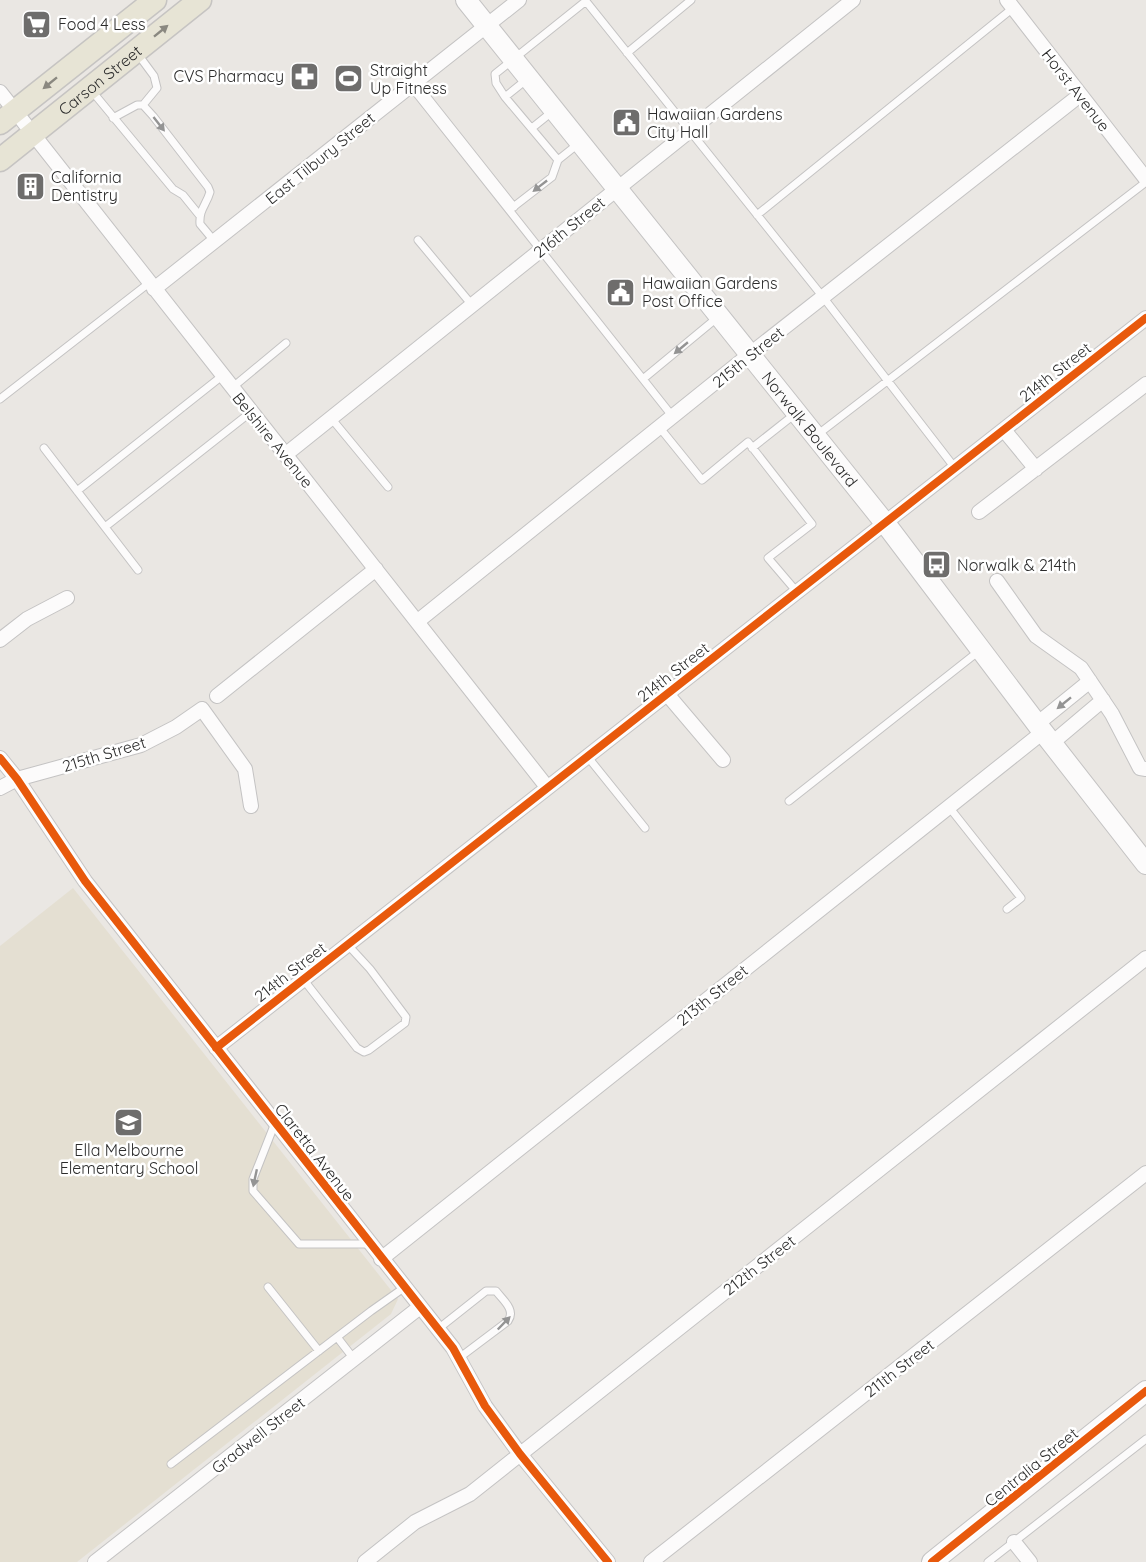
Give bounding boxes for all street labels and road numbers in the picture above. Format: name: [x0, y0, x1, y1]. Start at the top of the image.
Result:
street label: Carson Street: [54, 41, 146, 119]
street label: Horst Avenue: [1038, 45, 1114, 135]
street label: East Tilbury Street: [261, 108, 379, 208]
street label: 216th Street: [529, 192, 609, 262]
street label: 215th Street: [708, 322, 788, 392]
street label: 214th Street: [1015, 338, 1095, 406]
street label: Norwalk Boulevard: [758, 368, 862, 491]
street label: Belshire Avenue: [228, 388, 318, 492]
street label: 214th Street: [633, 638, 713, 706]
street label: 215th Street: [60, 732, 148, 776]
street label: 214th Street: [250, 938, 330, 1006]
street label: 213th Street: [672, 960, 752, 1030]
street label: Claretta Avenue: [271, 1099, 359, 1205]
street label: 212th Street: [719, 1231, 799, 1299]
street label: 211th Street: [860, 1334, 938, 1402]
street label: Gradwell Street: [207, 1392, 309, 1478]
street label: Centralia Street: [980, 1423, 1082, 1511]

